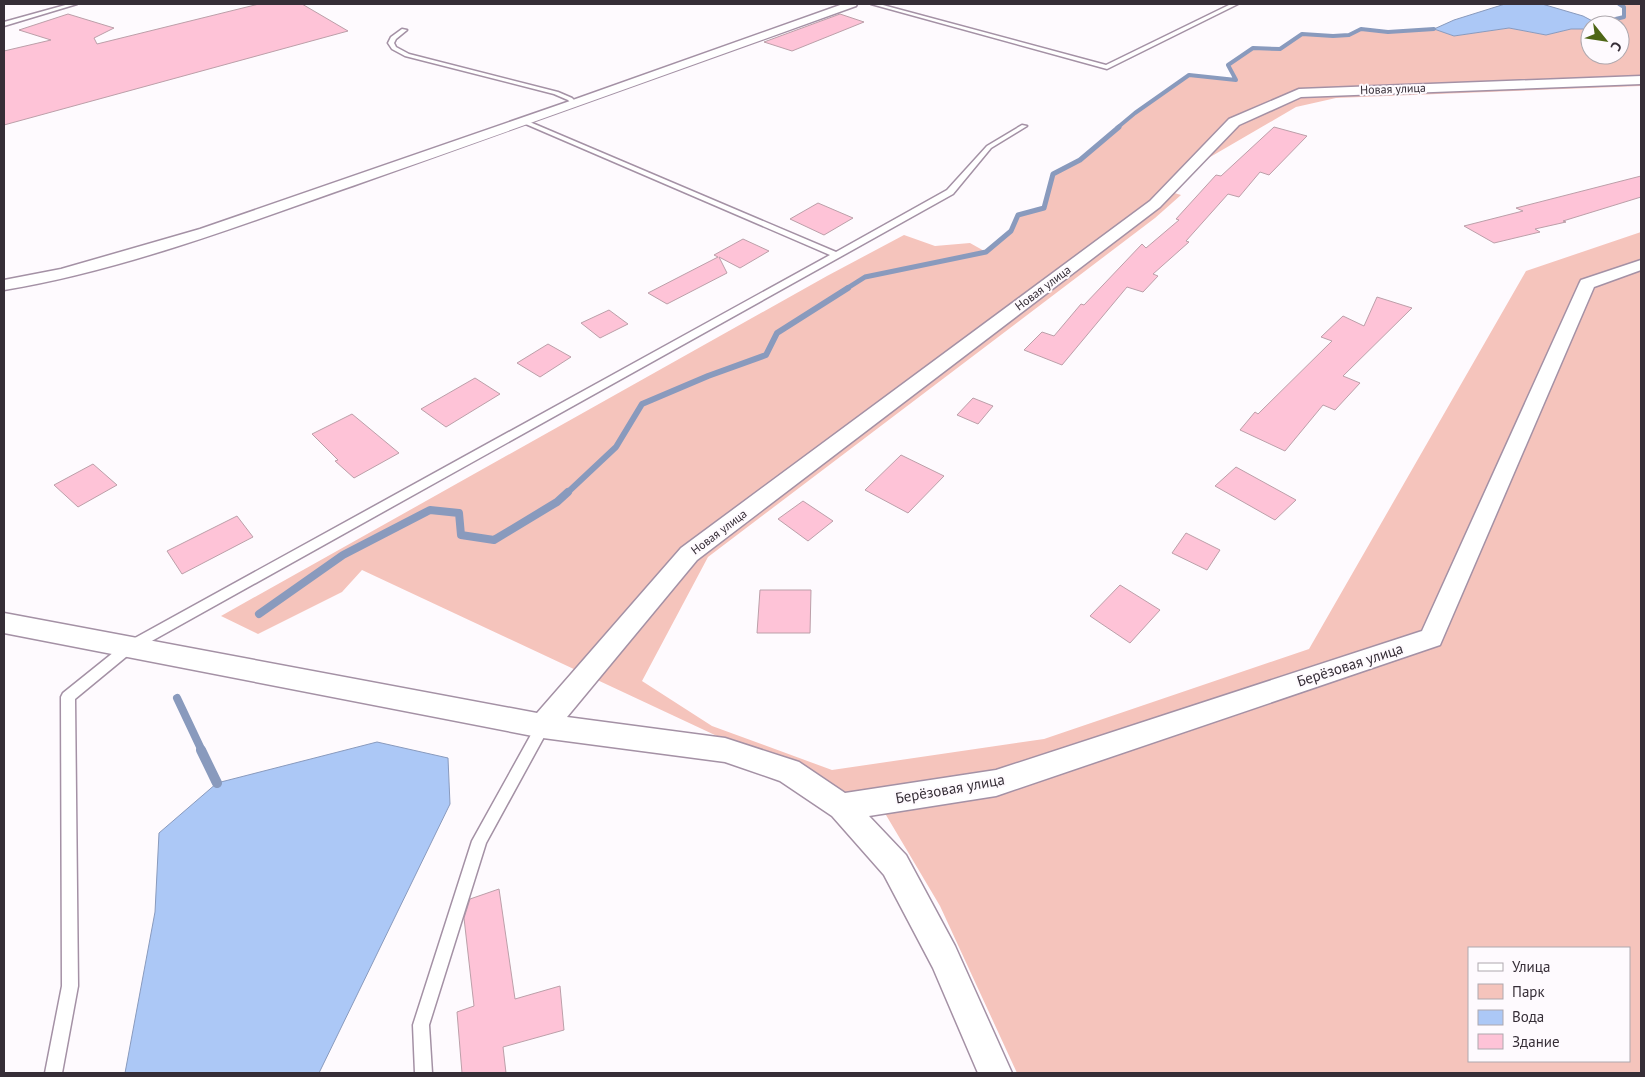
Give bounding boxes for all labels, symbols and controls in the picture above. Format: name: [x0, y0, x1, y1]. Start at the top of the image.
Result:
north arrow: [1580, 15, 1630, 65]
text: С: [1606, 39, 1626, 55]
street label: Новая улица: [1360, 80, 1426, 97]
street label: Новая улица: [1012, 262, 1074, 313]
street label: Новая улица: [688, 506, 750, 557]
street label: Берёзовая улица: [1294, 638, 1405, 691]
street label: Берёзовая улица: [894, 770, 1006, 807]
legend: [1468, 947, 1630, 1062]
text: Улица: [1512, 957, 1550, 976]
text: Парк: [1512, 982, 1545, 1001]
text: Вода: [1512, 1007, 1544, 1026]
text: Здание: [1512, 1032, 1560, 1051]

